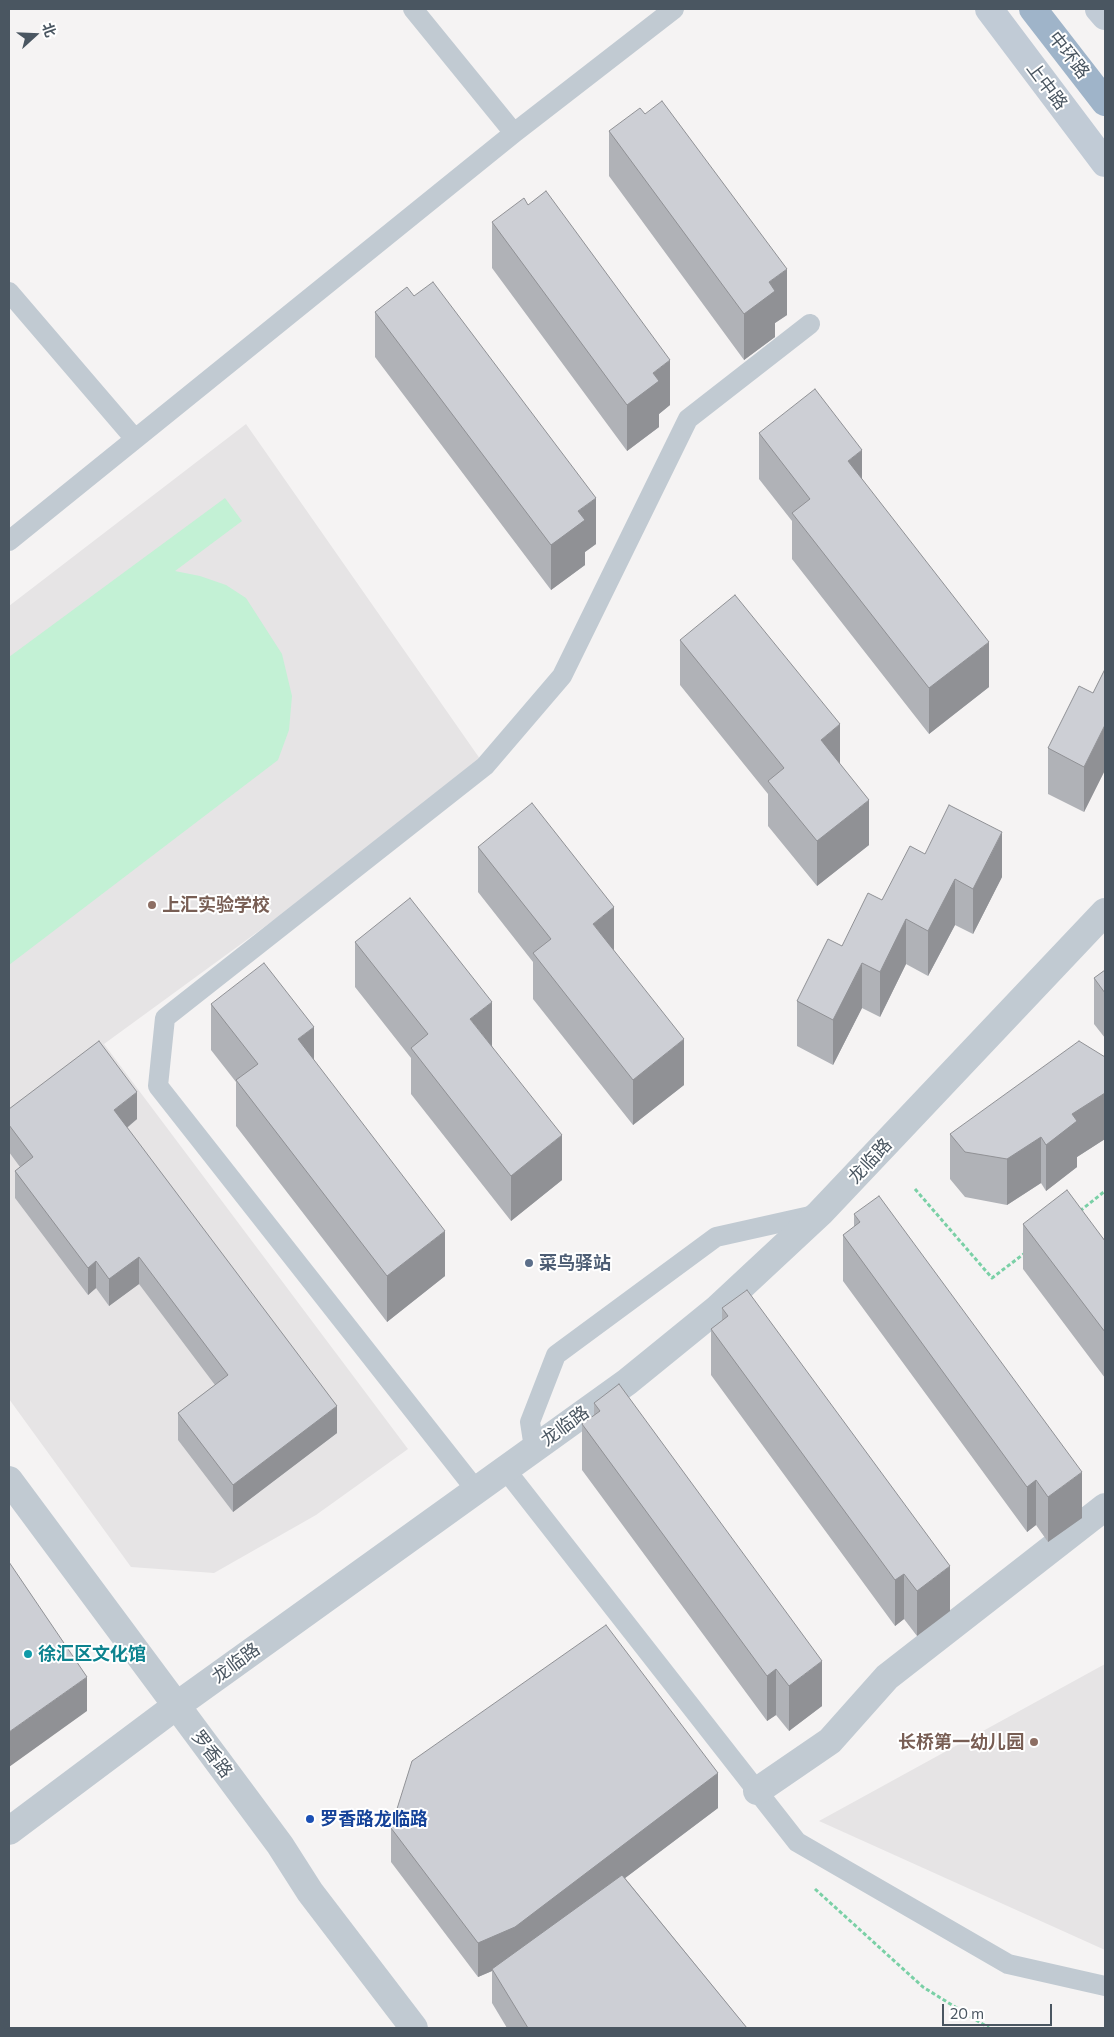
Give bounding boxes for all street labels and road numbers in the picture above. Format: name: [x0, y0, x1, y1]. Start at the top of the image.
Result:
street label: 中环路: [1044, 27, 1094, 83]
street label: 上中路: [1022, 58, 1072, 114]
street label: 龙临路: [844, 1134, 896, 1188]
street label: 龙临路: [537, 1401, 593, 1451]
street label: 龙临路: [208, 1638, 264, 1688]
street label: 罗香路: [187, 1726, 237, 1782]

